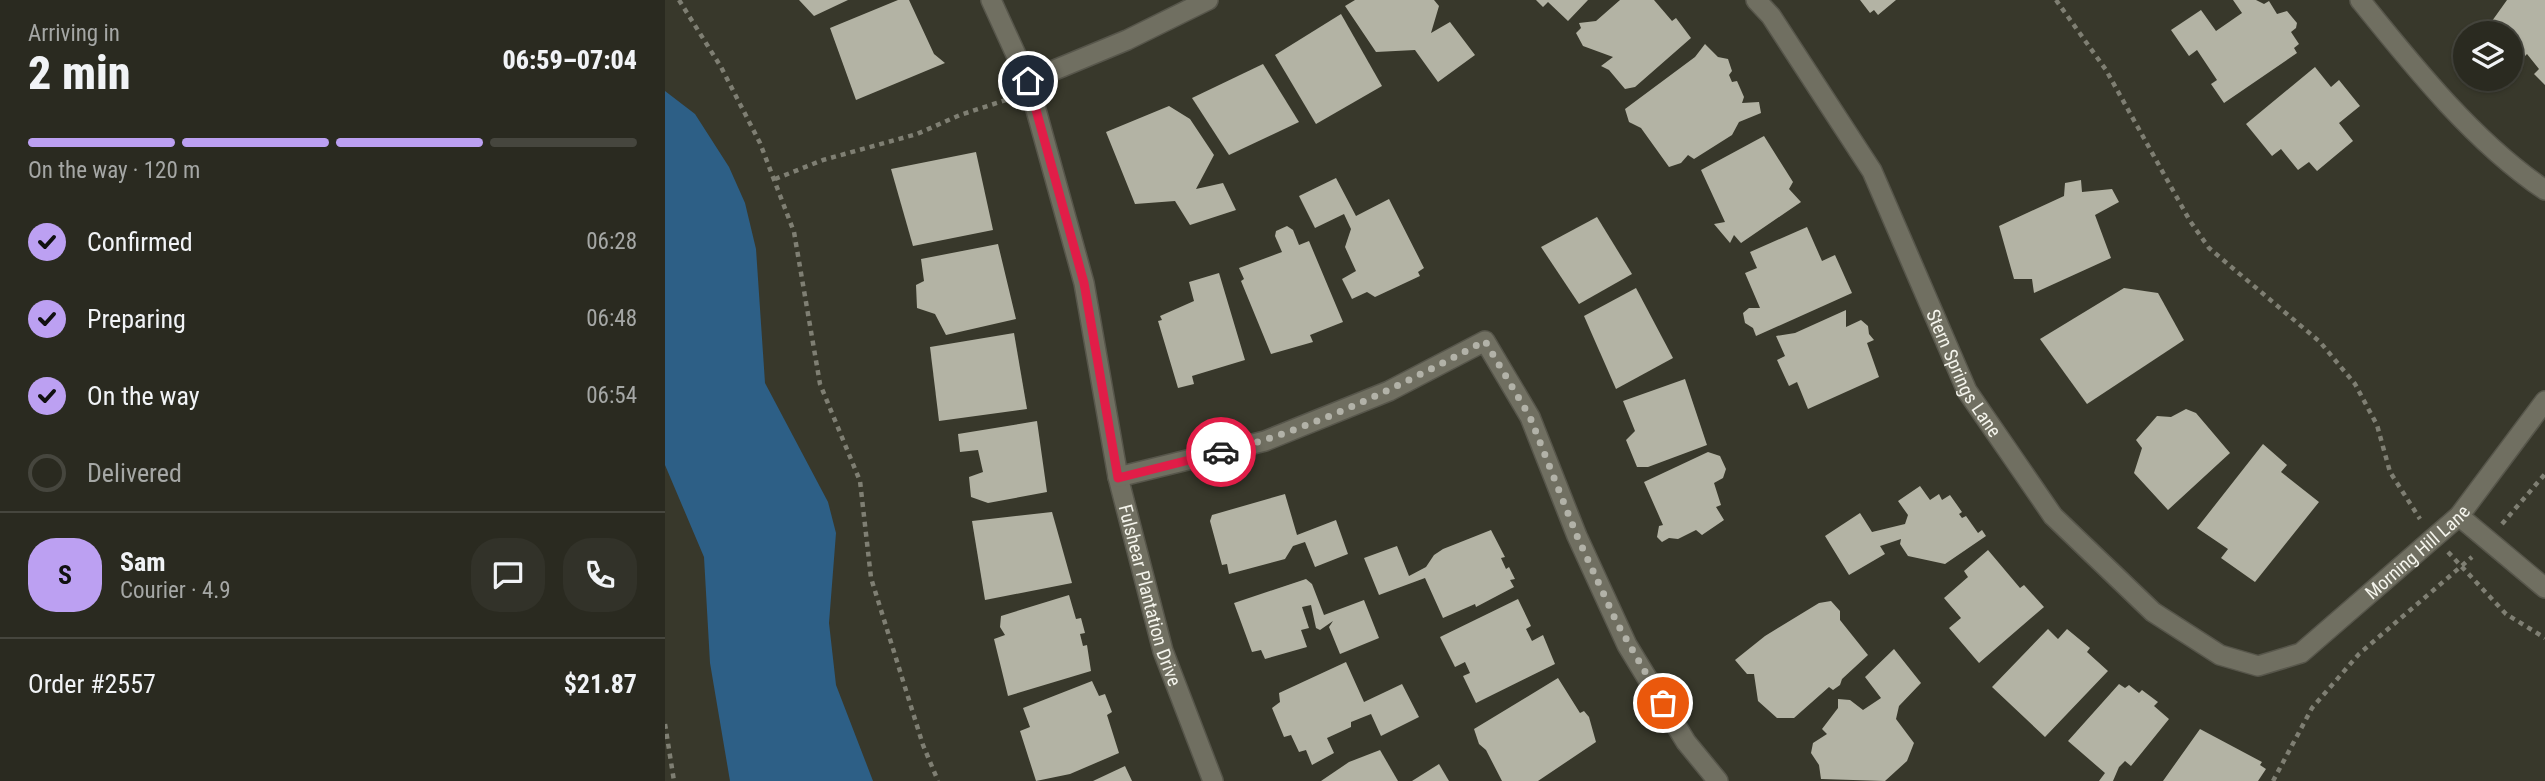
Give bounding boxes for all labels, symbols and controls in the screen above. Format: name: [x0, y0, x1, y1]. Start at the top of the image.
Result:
text: Arriving in: [28, 20, 120, 47]
map controls: [2453, 21, 2523, 91]
button: layers: [2453, 21, 2523, 91]
text: 06:59–07:04: [503, 45, 637, 75]
text: 2 min: [28, 46, 131, 100]
pin: [998, 51, 1058, 111]
icon: home: [1009, 62, 1047, 100]
text: On the way · 120 m: [28, 157, 200, 184]
icon: check: [28, 223, 66, 261]
text: Confirmed: [87, 227, 193, 257]
text: 06:28: [586, 228, 637, 255]
icon: check: [28, 300, 66, 338]
text: Preparing: [87, 304, 186, 334]
text: 06:48: [586, 305, 637, 332]
street label: Stern Springs Lane: [1922, 306, 2007, 441]
icon: check: [28, 377, 66, 415]
text: On the way: [87, 381, 200, 411]
text: 06:54: [586, 382, 637, 409]
courier: [1186, 417, 1256, 487]
icon: car: [1202, 433, 1240, 471]
text: Delivered: [87, 458, 182, 488]
street label: Morning Hill Lane: [2360, 500, 2475, 604]
street label: Fulshear Plantation Drive: [1114, 502, 1187, 689]
button: chat: [471, 538, 545, 612]
button: phone: [563, 538, 637, 612]
text: Sam: [120, 547, 166, 577]
text: S: [58, 560, 72, 590]
text: Courier · 4.9: [120, 577, 231, 604]
text: Order #2557: [28, 669, 156, 699]
text: $21.87: [564, 669, 637, 699]
pin: [1633, 673, 1693, 733]
icon: bag: [1644, 684, 1682, 722]

